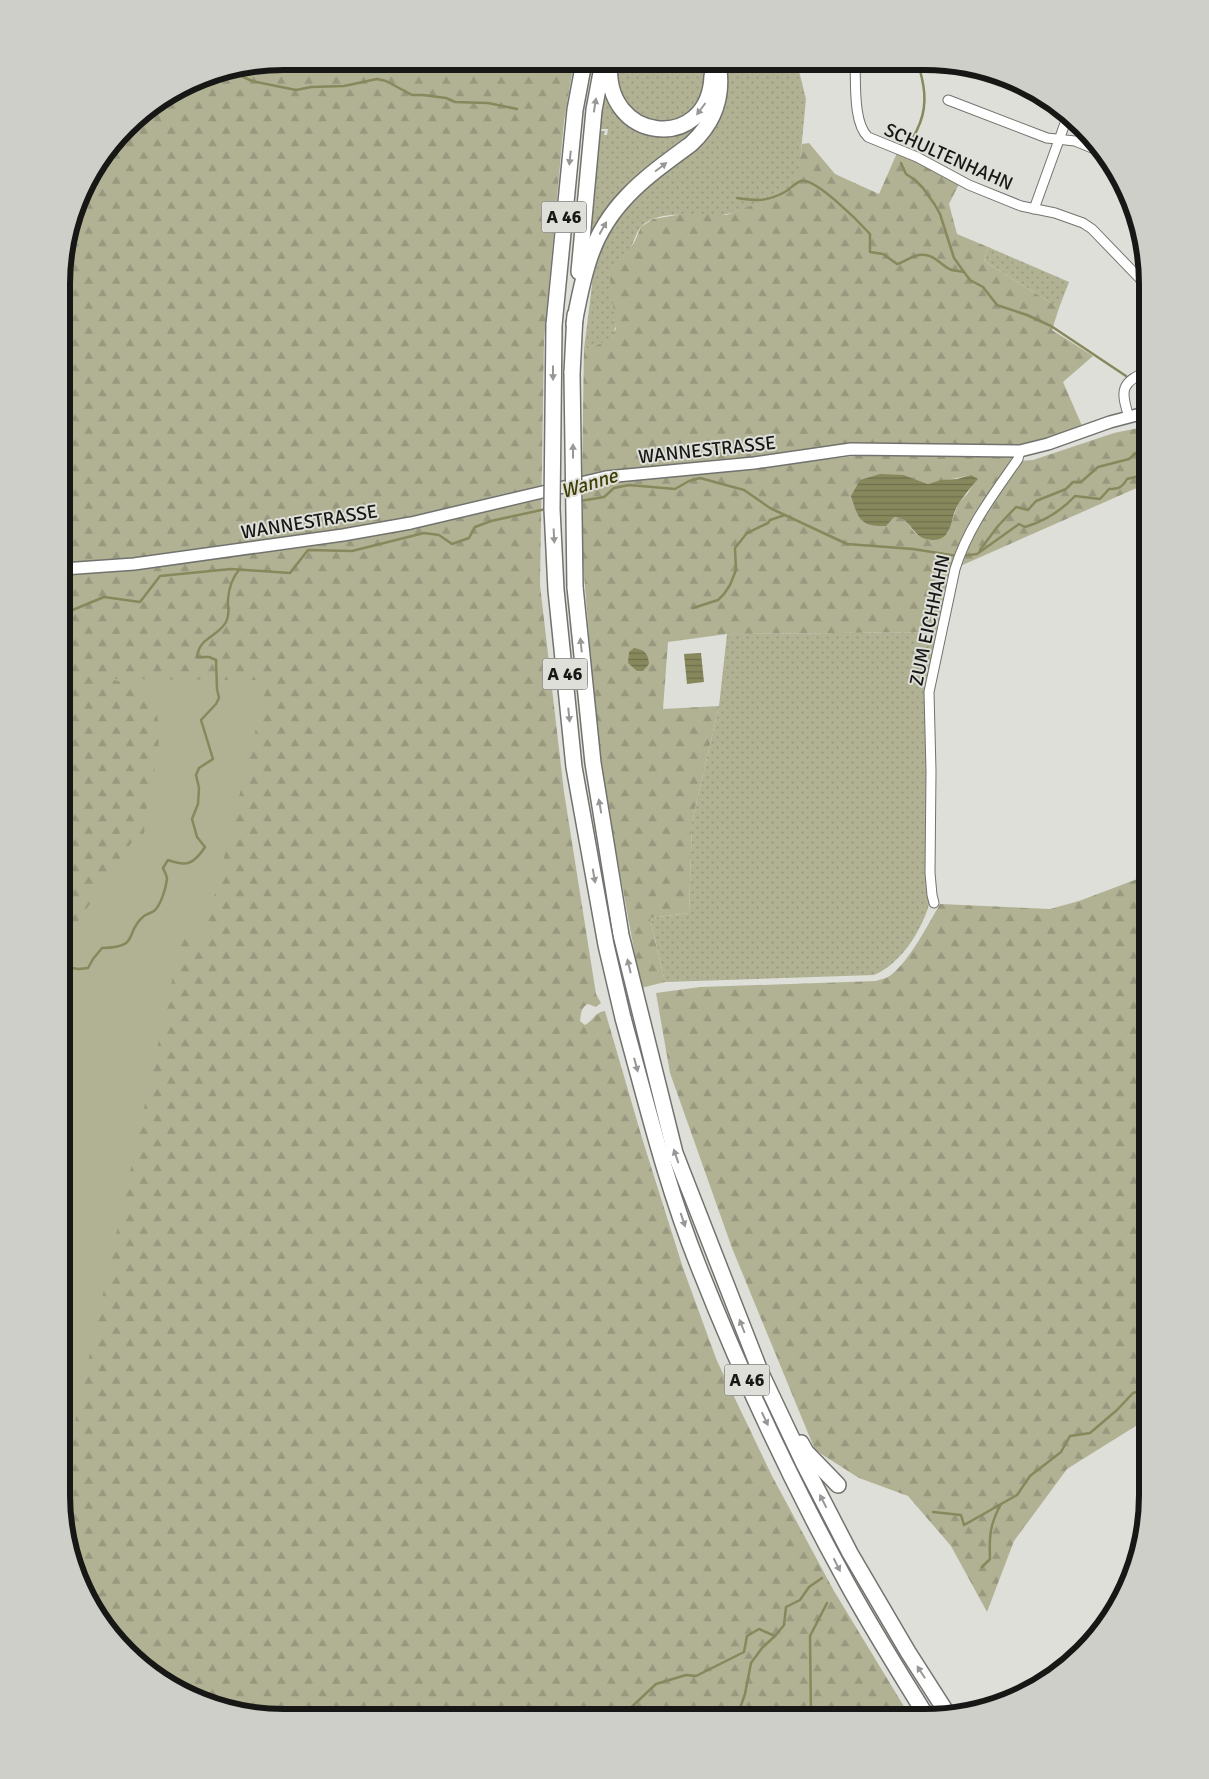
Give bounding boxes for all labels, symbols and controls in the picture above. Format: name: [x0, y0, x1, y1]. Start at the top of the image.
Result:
one-way arrow: [592, 96, 600, 112]
one-way arrow: [696, 102, 707, 115]
street label: SCHULTENHAHN: [880, 118, 1017, 196]
one-way arrow: [566, 151, 574, 167]
one-way arrow: [654, 161, 667, 172]
road number: A 46: [542, 202, 586, 232]
one-way arrow: [599, 221, 608, 234]
one-way arrow: [549, 366, 557, 382]
street label: WANNESTRASSE: [637, 431, 777, 469]
one-way arrow: [569, 443, 577, 459]
water label: Wanne: [558, 463, 622, 504]
street label: WANNESTRASSE: [239, 499, 379, 545]
one-way arrow: [550, 528, 558, 544]
street label: ZUM EICHHAHN: [904, 552, 956, 688]
one-way arrow: [577, 637, 585, 653]
road number: A 46: [542, 659, 588, 690]
one-way arrow: [565, 707, 573, 723]
one-way arrow: [595, 798, 603, 814]
one-way arrow: [590, 868, 598, 884]
one-way arrow: [625, 958, 633, 973]
one-way arrow: [632, 1057, 640, 1072]
one-way arrow: [672, 1148, 680, 1163]
one-way arrow: [680, 1213, 687, 1228]
one-way arrow: [738, 1318, 746, 1333]
road number: A 46: [724, 1364, 770, 1396]
one-way arrow: [761, 1412, 769, 1426]
one-way arrow: [819, 1494, 827, 1508]
one-way arrow: [833, 1557, 841, 1572]
one-way arrow: [916, 1666, 926, 1679]

